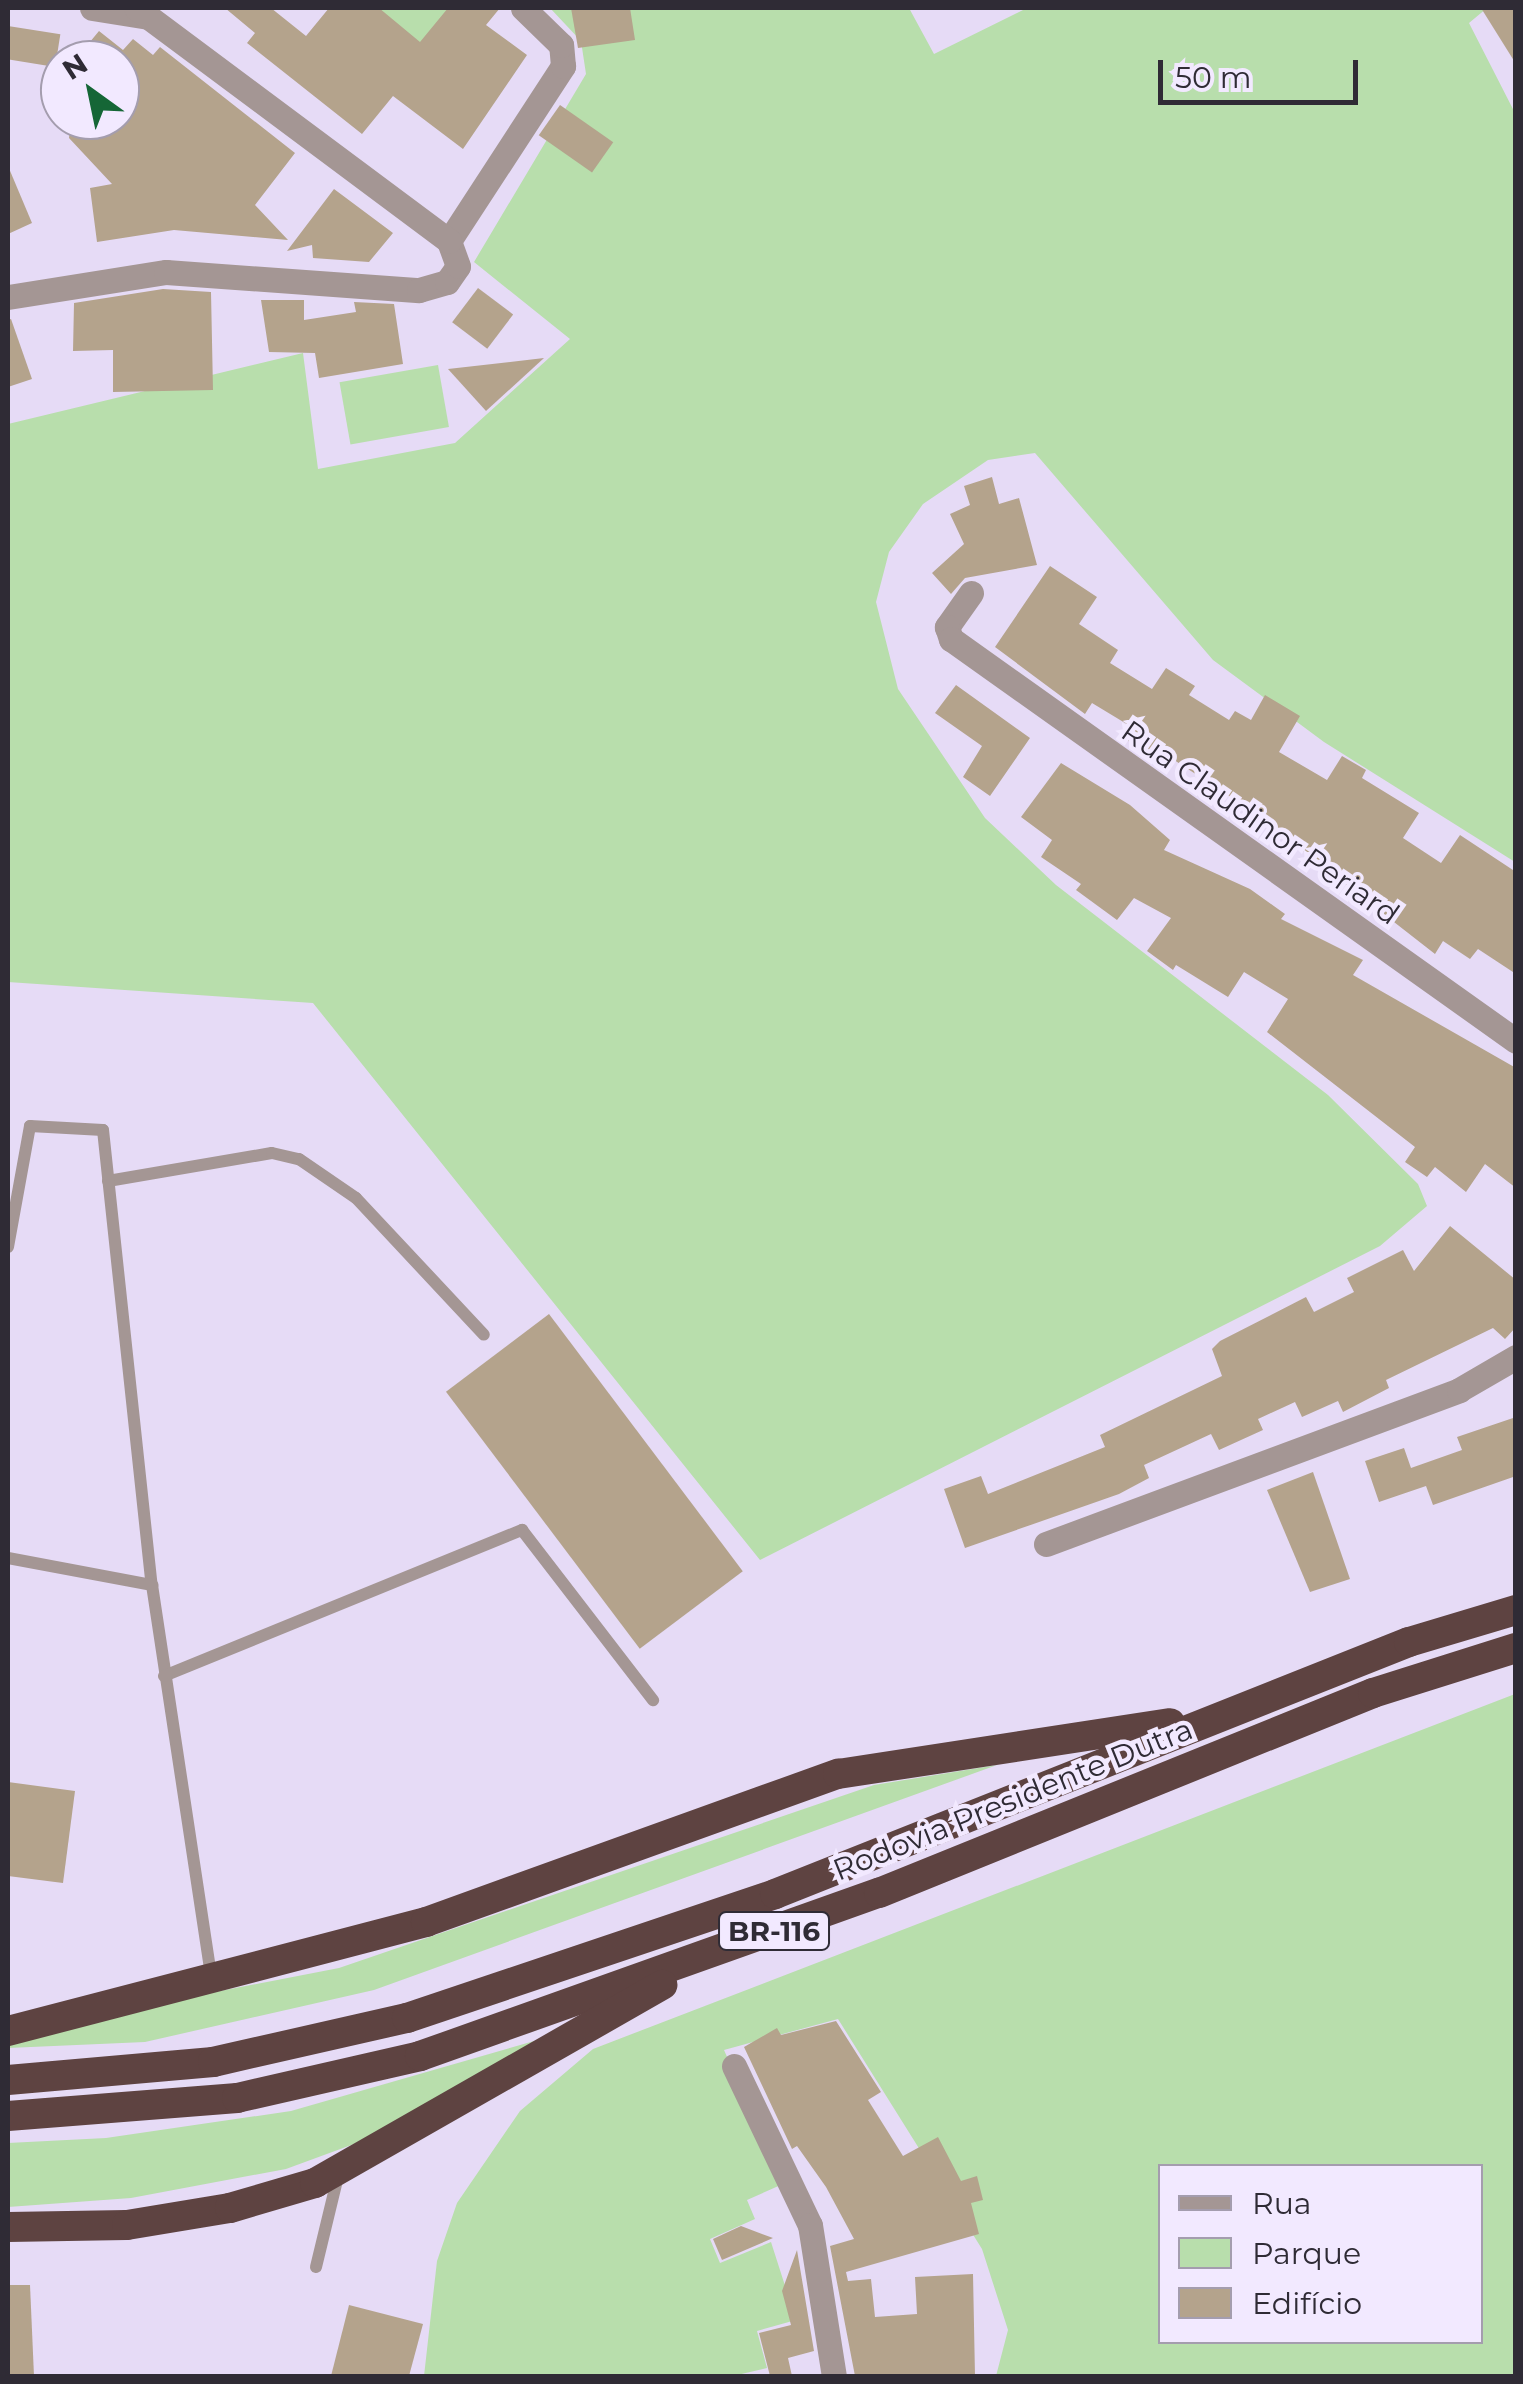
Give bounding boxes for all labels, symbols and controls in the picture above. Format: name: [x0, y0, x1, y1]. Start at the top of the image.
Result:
north arrow: [40, 40, 140, 140]
scale bar: [1163, 40, 1363, 102]
text: N: [56, 46, 93, 87]
text: 50 m: [1175, 59, 1252, 96]
street label: Rua Claudinor Periard: [1114, 713, 1406, 933]
street label: Rodovia Presidente Dutra: [828, 1711, 1198, 1889]
road number: BR-116: [716, 1908, 832, 1954]
legend: [1158, 2164, 1483, 2344]
text: Rua: [1252, 2185, 1312, 2222]
text: Parque: [1252, 2235, 1361, 2272]
text: Edifício: [1252, 2285, 1362, 2322]

